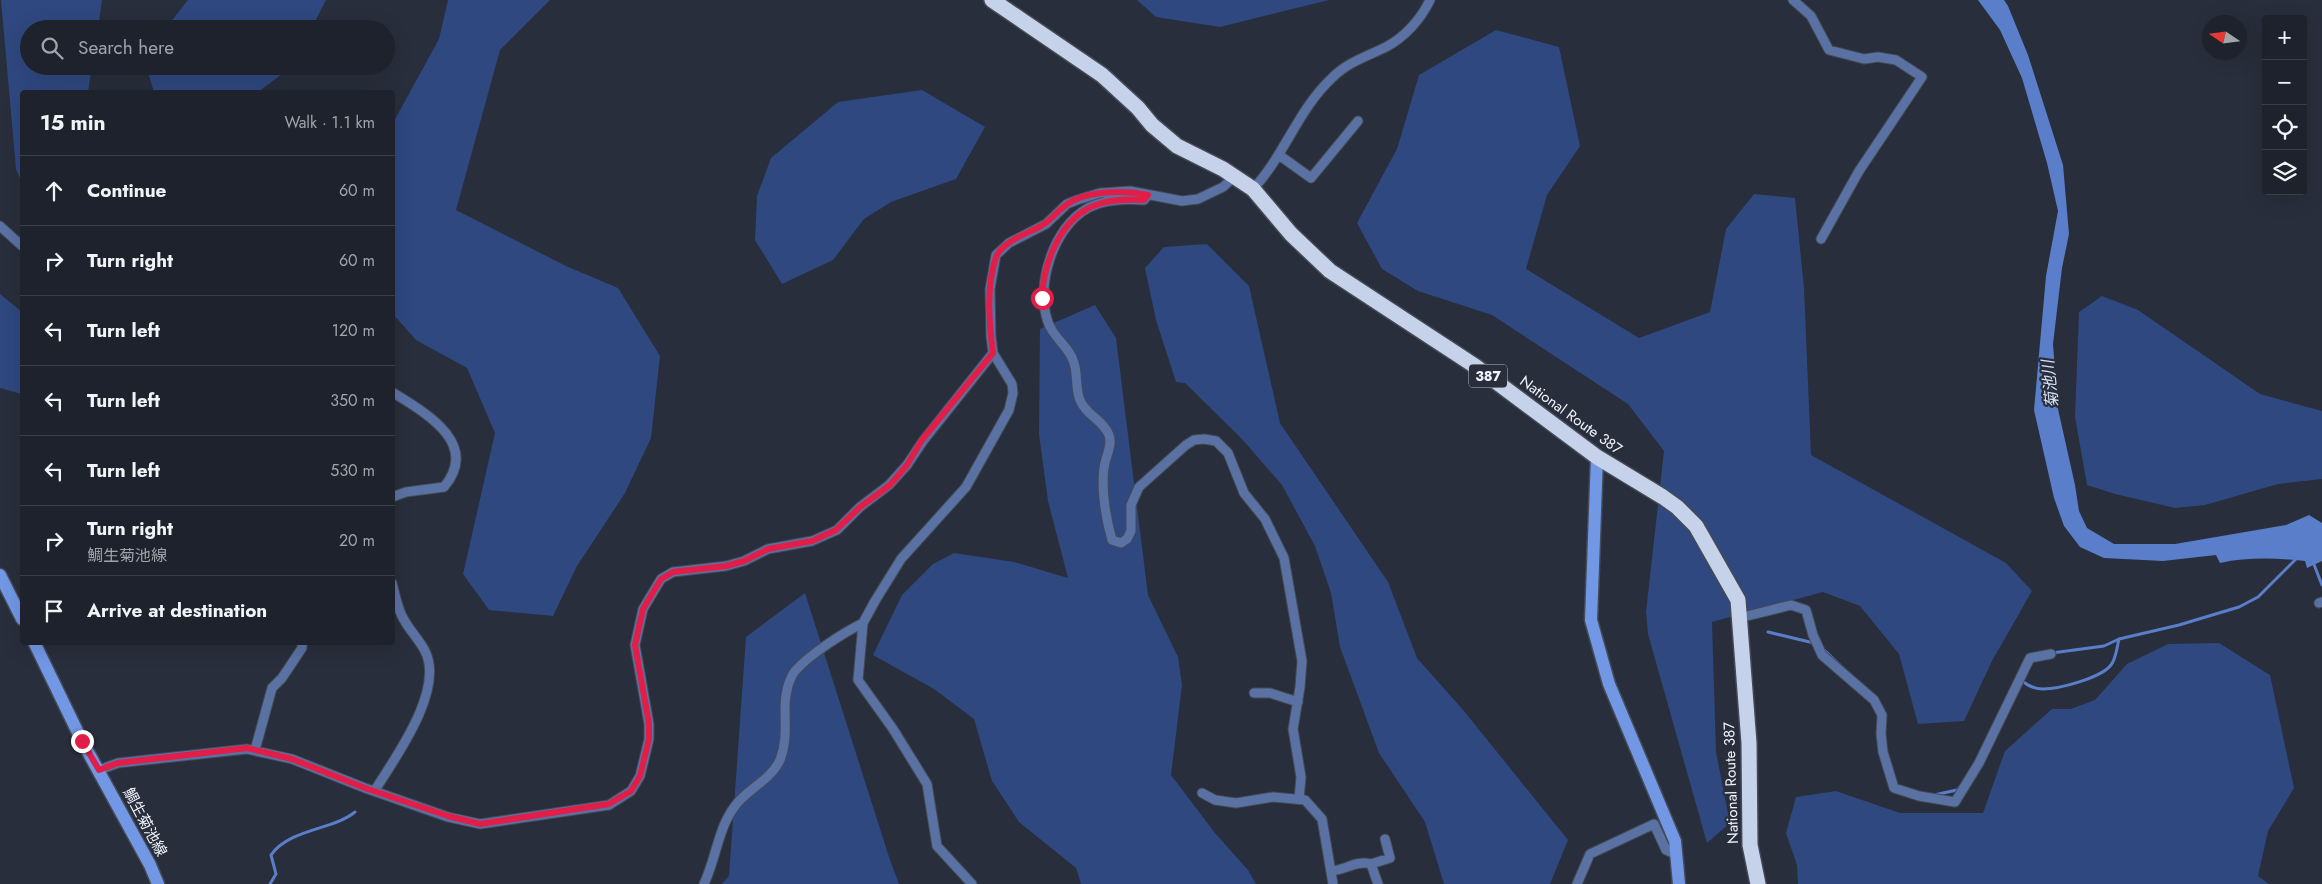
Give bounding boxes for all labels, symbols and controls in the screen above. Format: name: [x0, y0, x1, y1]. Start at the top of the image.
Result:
north arrow: [2202, 15, 2247, 60]
map controls: [2262, 15, 2307, 195]
button: +: [2262, 15, 2307, 60]
search box: [20, 20, 395, 75]
icon: search: [38, 34, 66, 62]
text: Search here: [78, 34, 174, 61]
button: −: [2262, 60, 2307, 105]
button: locate: [2262, 105, 2307, 150]
text: 15 min: [40, 108, 106, 138]
text: Walk · 1.1 km: [284, 111, 375, 134]
button: layers: [2262, 150, 2307, 195]
icon: ahead: [40, 177, 68, 205]
text: Continue: [87, 177, 166, 204]
text: 60 m: [339, 179, 375, 202]
icon: right: [40, 247, 68, 275]
text: Turn right: [87, 247, 173, 274]
text: 60 m: [339, 249, 375, 272]
route start: [1031, 287, 1054, 310]
icon: left: [40, 317, 68, 345]
text: Turn left: [87, 317, 160, 344]
text: 120 m: [332, 319, 375, 342]
water label: 菊池川: [2036, 357, 2064, 409]
road number: 387: [1469, 364, 1507, 388]
street label: National Route 387: [1515, 370, 1627, 460]
icon: left: [40, 387, 68, 415]
text: Turn left: [87, 387, 160, 414]
text: 350 m: [330, 389, 375, 412]
icon: left: [40, 457, 68, 485]
text: Turn left: [87, 457, 160, 484]
text: 530 m: [330, 459, 375, 482]
text: Turn right: [87, 515, 173, 542]
icon: right: [40, 527, 68, 555]
text: 20 m: [339, 529, 375, 552]
text: 鯛生菊池線: [87, 544, 167, 567]
icon: arrive: [40, 597, 68, 625]
text: Arrive at destination: [87, 597, 267, 624]
street label: National Route 387: [1718, 722, 1744, 844]
route end: [71, 730, 94, 753]
street label: 鯛生菊池線: [118, 784, 172, 860]

